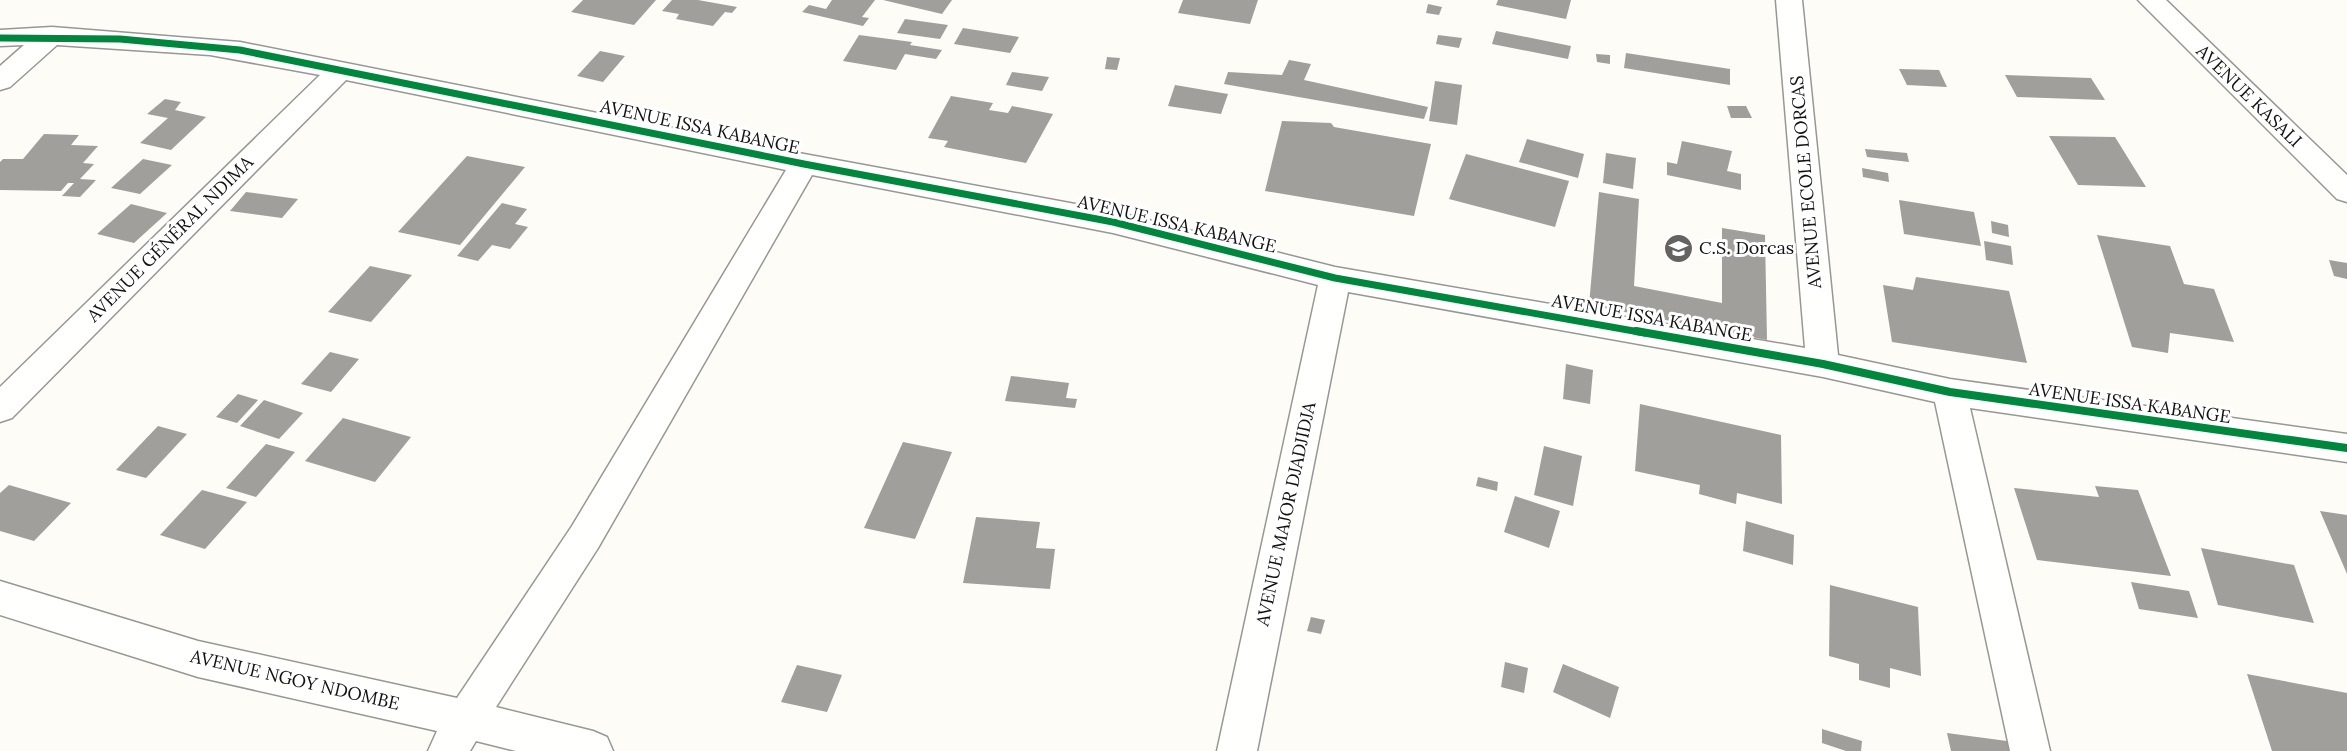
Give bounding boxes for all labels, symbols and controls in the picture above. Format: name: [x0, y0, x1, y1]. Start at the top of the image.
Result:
street label: AVENUE KASALI: [2191, 39, 2307, 152]
street label: AVENUE ECOLE DORCAS: [1785, 75, 1826, 290]
street label: AVENUE ISSA KABANGE: [597, 94, 802, 159]
street label: AVENUE GÉNÉRAL NDIMA: [81, 150, 258, 327]
street label: AVENUE ISSA KABANGE: [1075, 189, 1279, 258]
school or university icon: C.S. Dorcas: [1662, 232, 1694, 264]
place label: C.S. Dorcas: [1699, 236, 1794, 259]
street label: AVENUE ISSA KABANGE: [1549, 288, 1754, 346]
street label: AVENUE ISSA KABANGE: [2027, 377, 2232, 428]
street label: AVENUE MAJOR DJADJIDJA: [1250, 399, 1321, 629]
street label: AVENUE NGOY NDOMBE: [187, 644, 402, 715]

